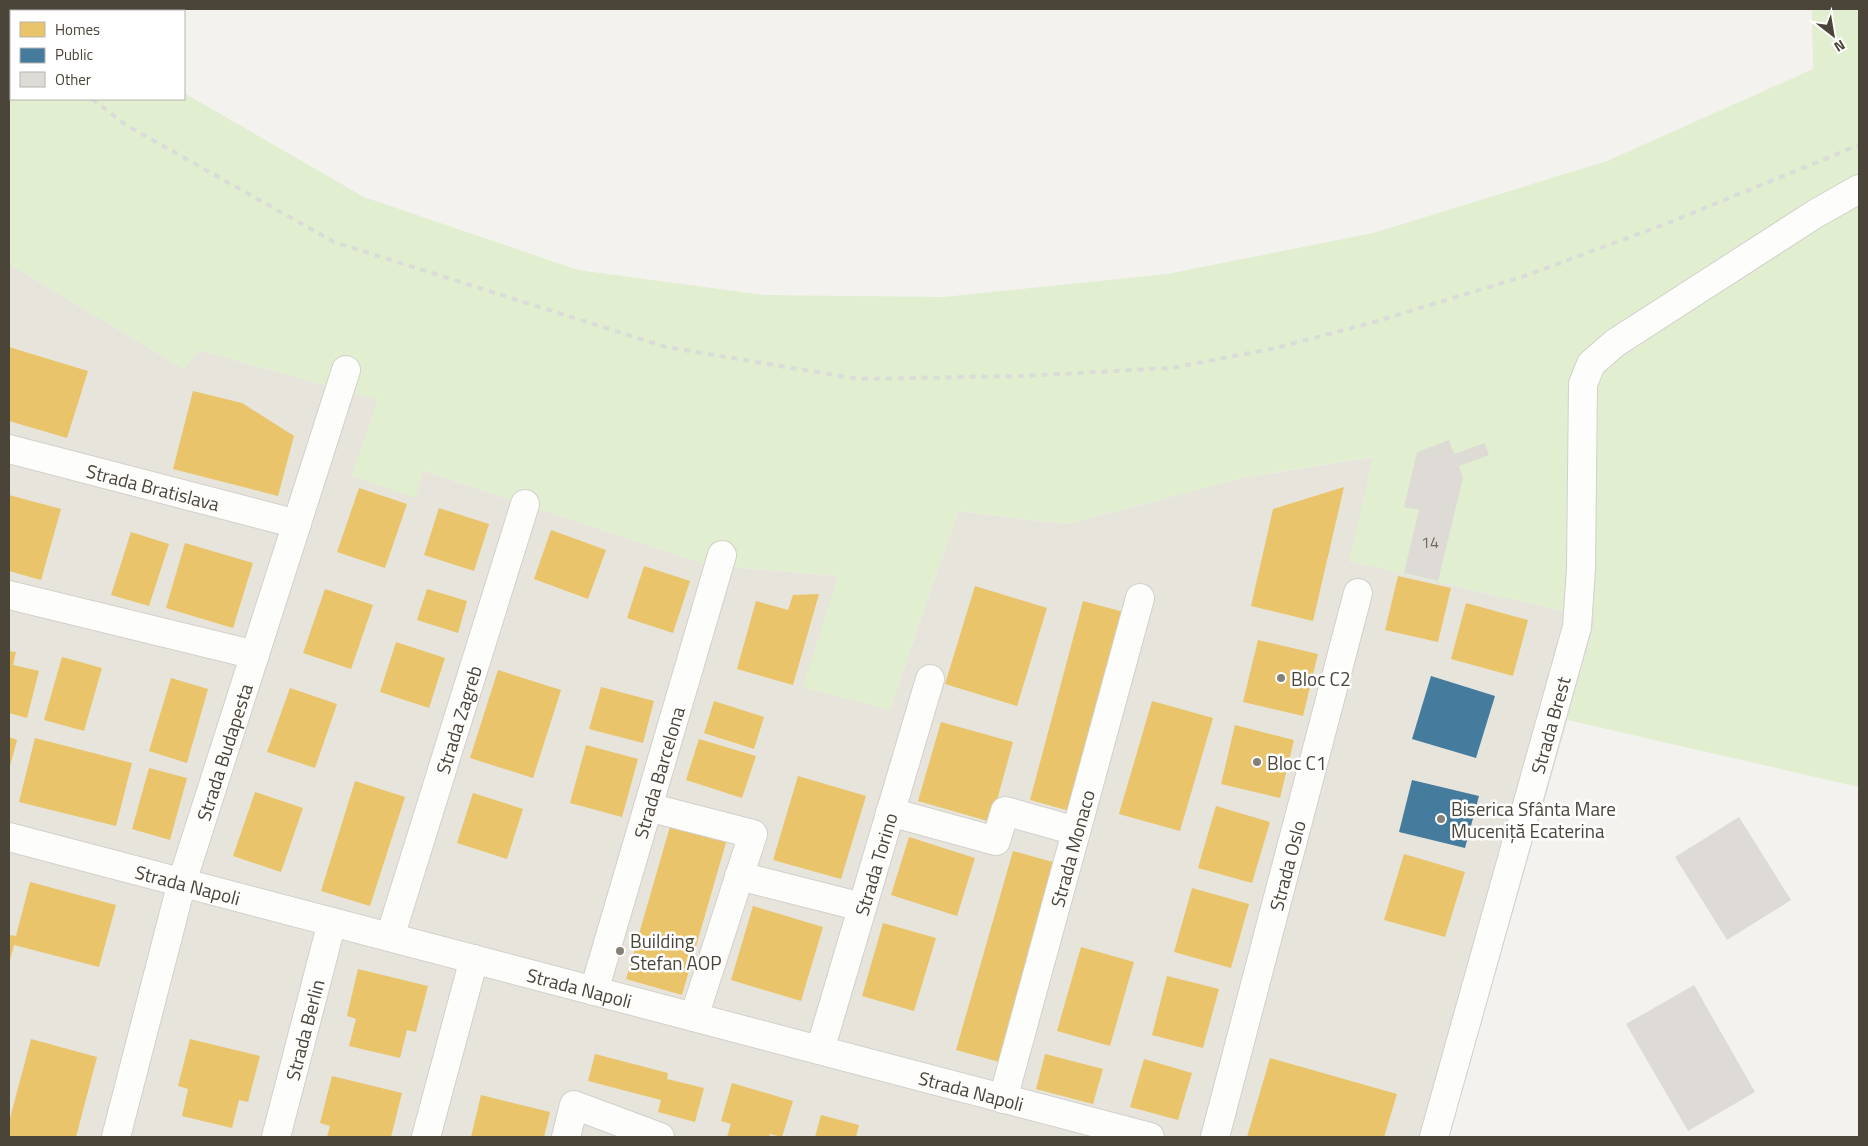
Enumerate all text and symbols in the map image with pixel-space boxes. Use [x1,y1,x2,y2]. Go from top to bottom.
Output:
legend [10,10,185,100]
north arrow [1808,10,1858,60]
text: Homes [55,18,100,41]
text: N [1830,35,1850,58]
text: Public [55,43,93,66]
text: Other [55,68,91,91]
street label: Strada Bratislava [83,455,223,518]
house number: 14 [1421,530,1439,554]
street label: Strada Zagreb [427,661,488,777]
place label: Bloc C2 [1291,664,1351,693]
marker: Bloc C2 [1275,672,1287,684]
street label: Strada Brest [1522,673,1577,777]
street label: Strada Budapesta [188,679,259,824]
street label: Strada Barcelona [625,702,691,842]
place label: Bloc C1 [1267,748,1327,777]
marker: Bloc C1 [1251,756,1263,768]
street label: Strada Monaco [1042,786,1101,910]
place label: Biserica Sfânta Mare Muceniță Ecaterina [1451,794,1616,845]
street label: Strada Torino [846,809,904,919]
marker: Biserica Sfânta Mare Muceniță Ecaterina [1435,813,1447,825]
street label: Strada Oslo [1261,817,1312,914]
street label: Strada Napoli [132,856,244,912]
place label: Building Stefan AOP [630,926,722,977]
marker: Building Stefan AOP [614,945,626,957]
street label: Strada Napoli [524,959,635,1015]
street label: Strada Berlin [277,976,331,1083]
street label: Strada Napoli [916,1062,1027,1118]

